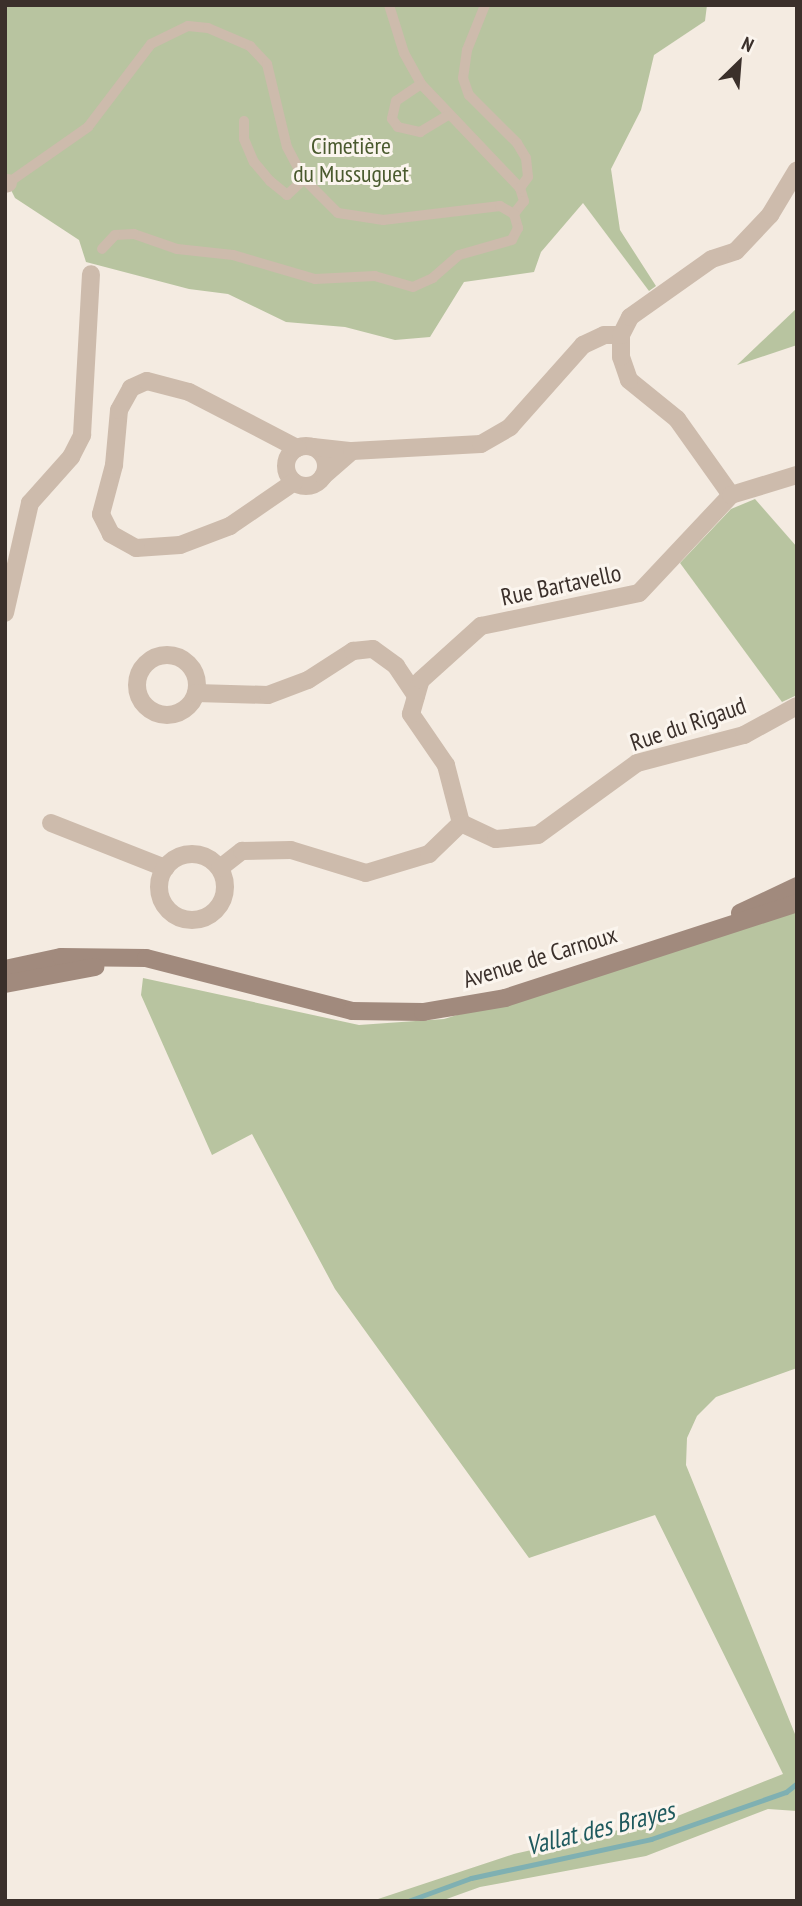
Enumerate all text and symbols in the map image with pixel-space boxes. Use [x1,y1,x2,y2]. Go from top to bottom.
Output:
north arrow [704,28,774,98]
text: N [738,31,758,57]
park label: Cimetière du Mussuguet [293,132,409,188]
street label: Rue Bartavello [498,558,624,612]
street label: Rue du Rigaud [626,691,750,757]
street label: Avenue de Carnoux [460,920,620,994]
water label: Vallat des Brayes [523,1794,677,1862]

